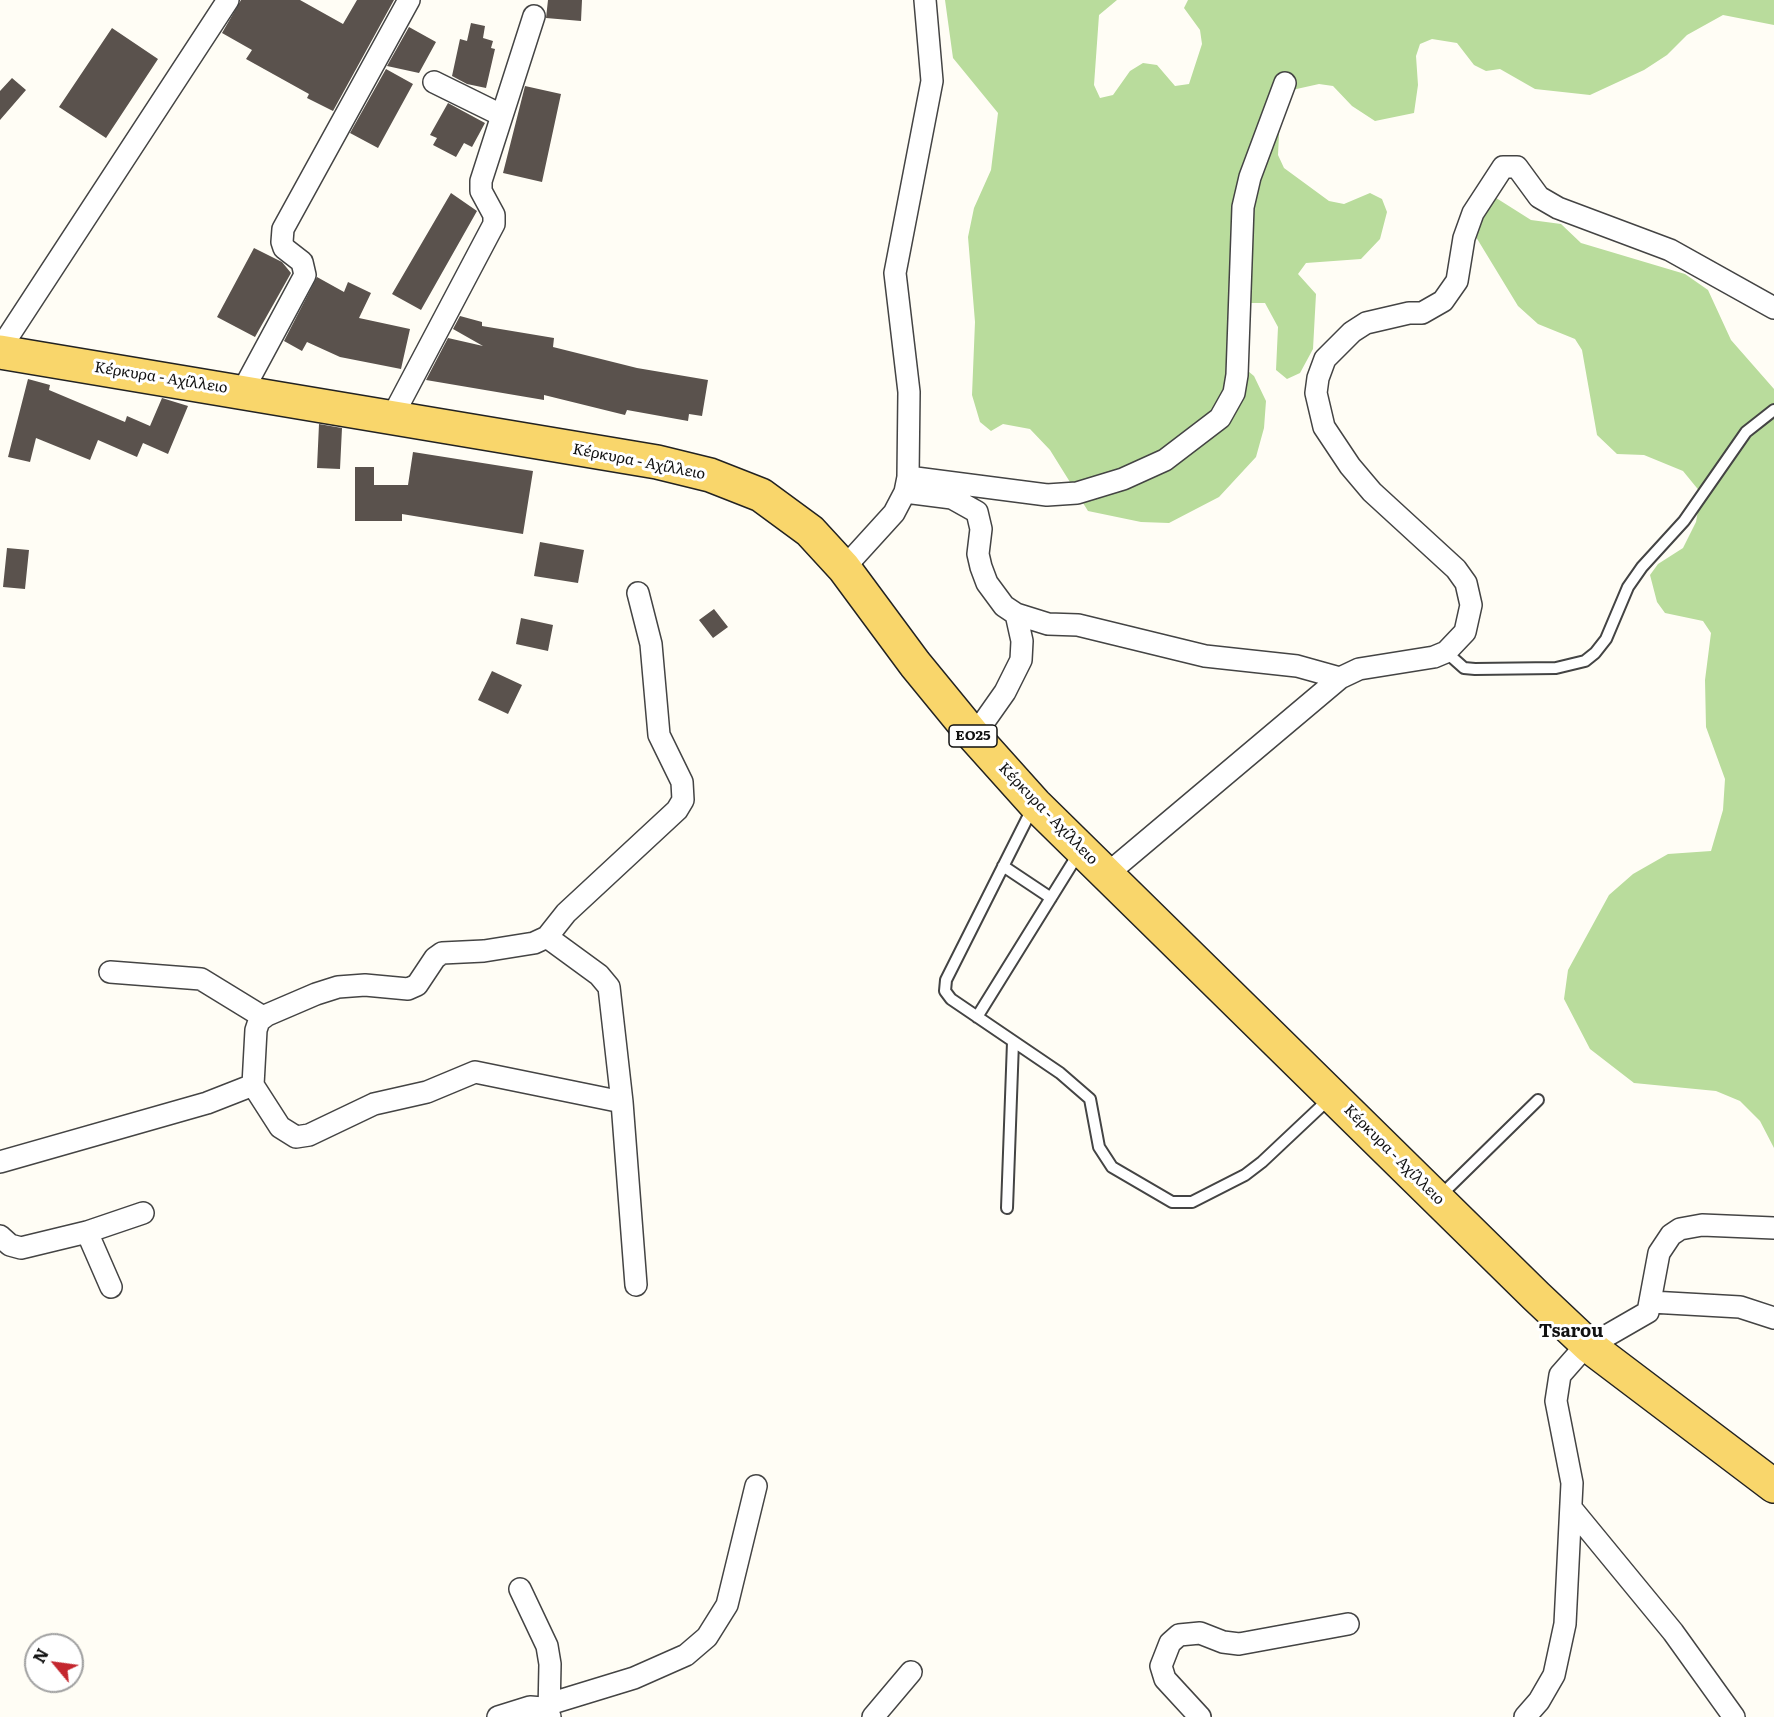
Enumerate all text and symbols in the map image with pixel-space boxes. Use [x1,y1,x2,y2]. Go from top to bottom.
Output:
street label: Κέρκυρα - Αχίλλειο [93,359,229,397]
street label: Κέρκυρα - Αχίλλειο [571,440,707,484]
road number: ΕΟ25 [949,725,997,747]
street label: Κέρκυρα - Αχίλλειο [995,759,1101,869]
street label: Κέρκυρα - Αχίλλειο [1340,1101,1448,1209]
district label: Tsarou [1539,1321,1603,1343]
north arrow [24,1633,84,1693]
text: N [26,1644,54,1667]

